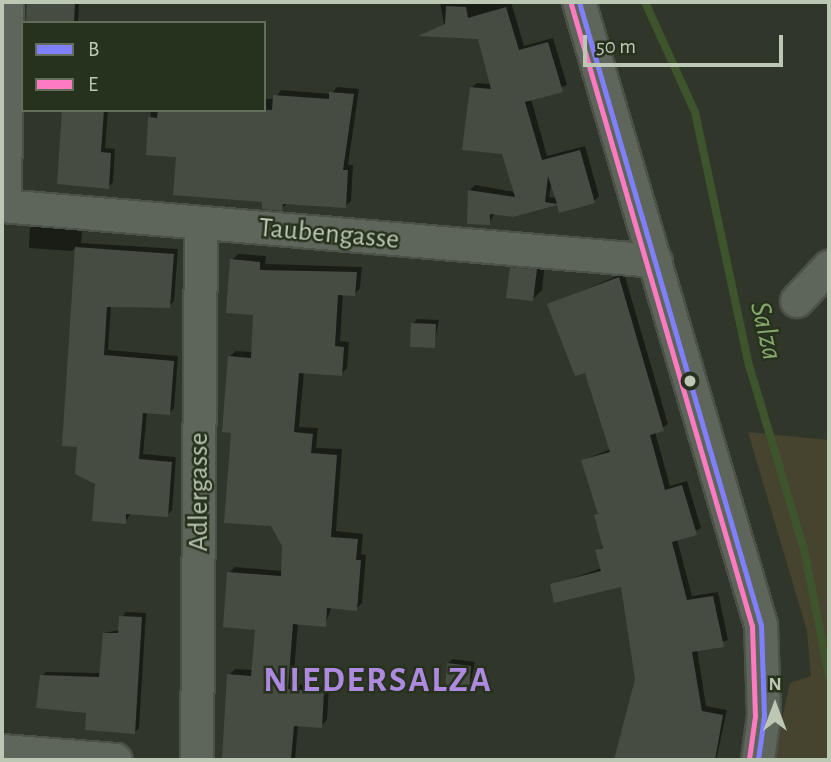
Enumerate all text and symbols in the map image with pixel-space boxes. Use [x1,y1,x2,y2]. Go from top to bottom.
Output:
legend [21,21,266,112]
scale bar [586,21,786,65]
text: 50 m [596,36,636,57]
text: B [88,39,99,60]
text: E [88,74,98,95]
street label: Taubengasse [257,211,401,257]
water label: Salza [742,298,790,364]
unlabelled marker [683,374,697,388]
street label: Adlergasse [182,433,216,551]
district label: NIEDERSALZA [265,660,491,702]
north arrow [740,671,810,741]
text: N [768,675,782,694]

